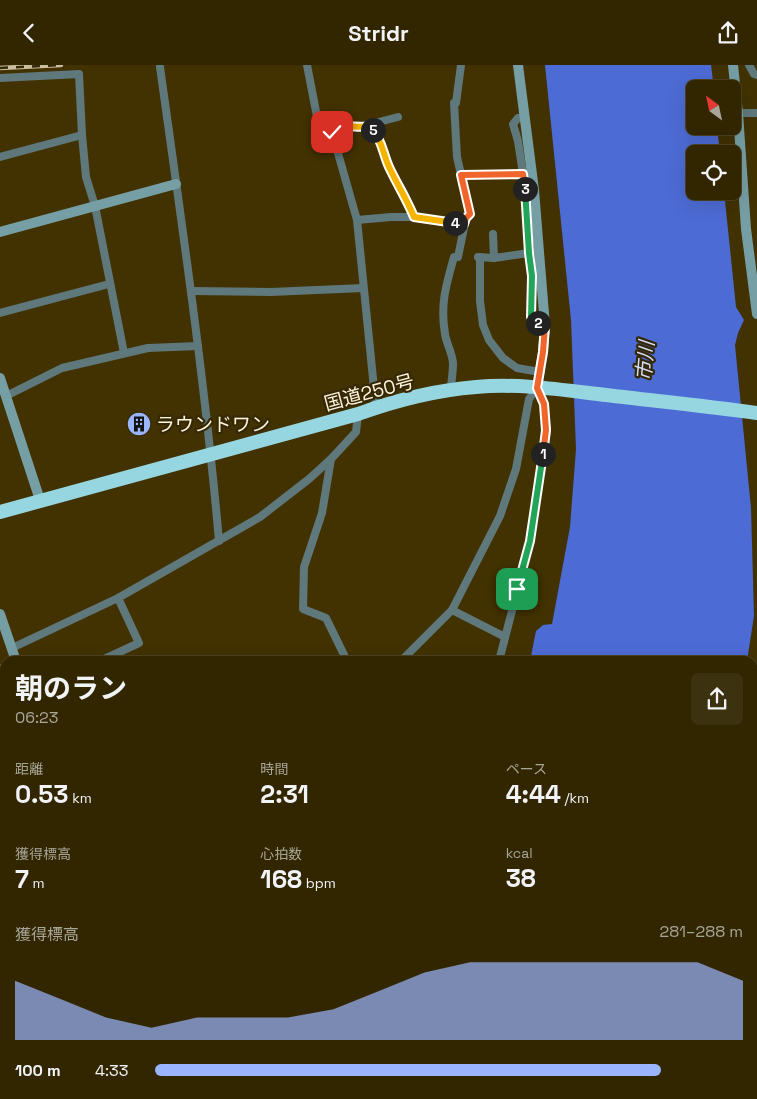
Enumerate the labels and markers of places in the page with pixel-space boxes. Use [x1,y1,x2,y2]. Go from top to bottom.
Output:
pin [311,111,353,153]
pin: 5 [360,117,386,143]
pin: 3 [512,177,538,201]
pin: 4 [442,211,468,235]
pin: 2 [526,311,550,335]
building icon: ラウンドワン [126,411,152,437]
place label: ラウンドワン [156,412,270,437]
pin: 1 [530,441,556,467]
pin [496,568,538,610]

